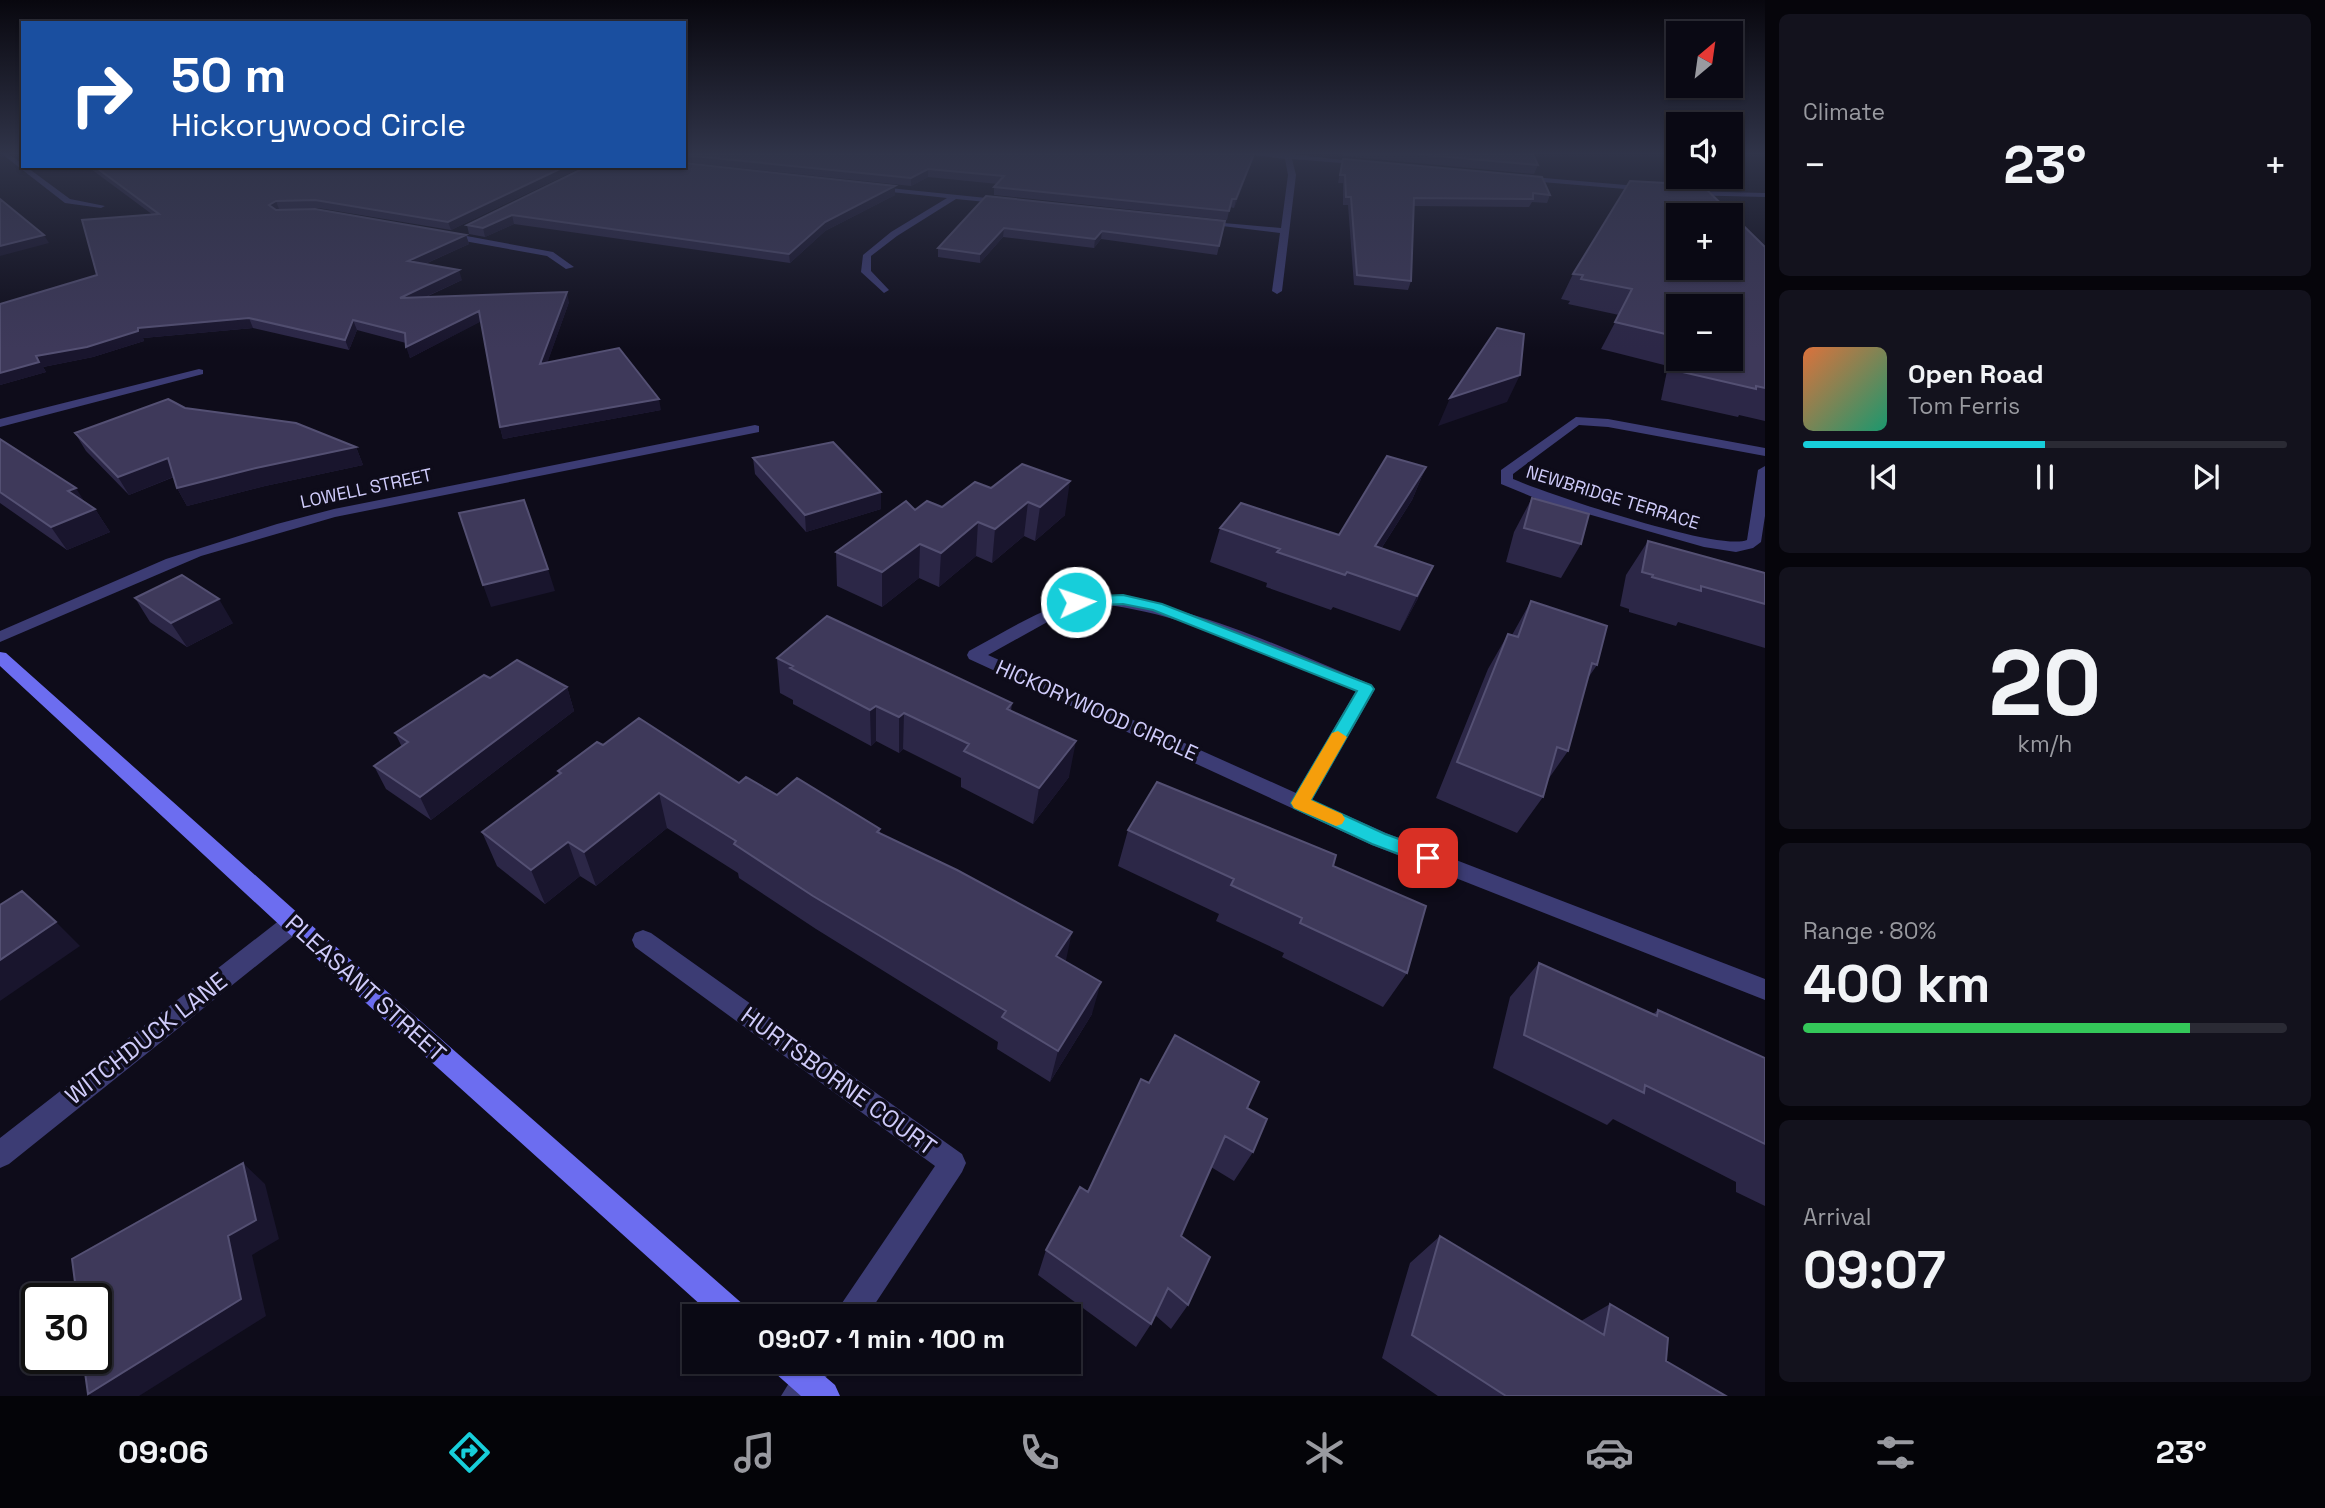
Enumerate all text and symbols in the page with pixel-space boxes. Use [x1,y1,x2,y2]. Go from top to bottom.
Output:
north arrow [1666,21,1743,98]
map controls [1666,21,1743,371]
text: 50 m [171,44,286,106]
icon: right [56,49,147,140]
text: Climate [1803,97,1885,127]
text: Hickorywood Circle [171,105,466,145]
button: sound [1666,112,1743,189]
text: 23° [2004,132,2087,198]
text: − [1803,141,1827,189]
text: + [2263,141,2287,189]
button: + [1666,203,1743,280]
button: − [1666,294,1743,371]
text: Open Road [1908,357,2044,391]
text: Tom Ferris [1908,391,2020,421]
icon: previous [1865,458,1903,496]
icon: pause [2026,458,2064,496]
icon: next [2187,458,2225,496]
street label: NEWBRIDGE TERRACE [1524,460,1702,534]
street label: LOWELL STREET [298,463,435,513]
position arrow [1039,565,1113,639]
text: 20 [1988,625,2102,742]
street label: HICKORYWOOD CIRCLE [992,653,1202,767]
text: km/h [2018,729,2072,759]
pin [1398,828,1458,888]
icon: arrive [1409,839,1447,877]
street label: PLEASANT STREET [279,908,453,1068]
text: Range · 80% [1803,916,1936,946]
text: 400 km [1803,951,1990,1017]
street label: WITCHDUCK LANE [59,965,233,1111]
street label: HURTSBORNE COURT [735,1000,943,1162]
text: Arrival [1803,1202,1871,1232]
text: 09:07 [1803,1237,1946,1303]
speed limit sign: 30 [21,1283,112,1374]
text: 09:07 · 1 min · 100 m [758,1322,1005,1356]
icon: directions [445,1428,494,1477]
icon: music [730,1428,779,1477]
icon: phone [1015,1428,1064,1477]
icon: climate [1300,1428,1349,1477]
icon: car [1585,1428,1634,1477]
icon: filters [1871,1428,1920,1477]
text: 09:06 [118,1432,209,1472]
text: 23° [2156,1432,2207,1472]

